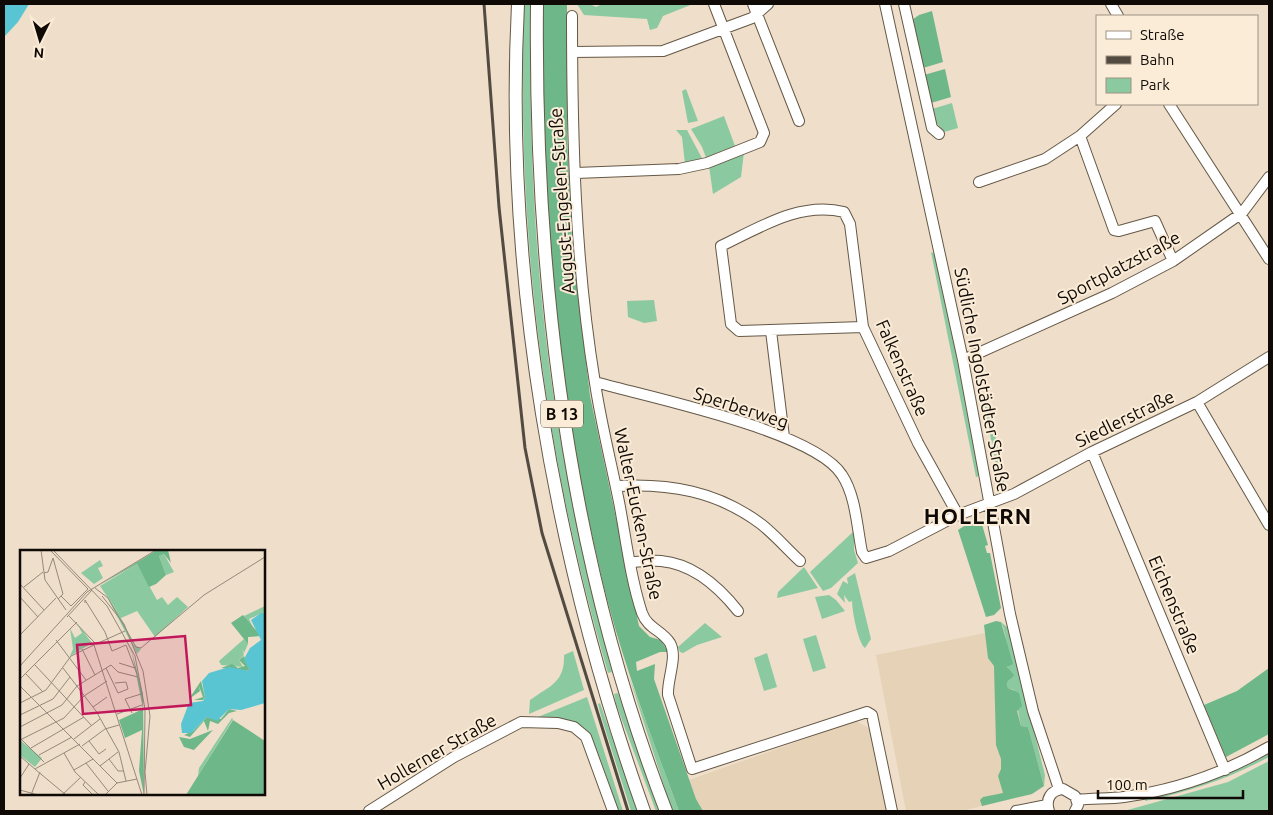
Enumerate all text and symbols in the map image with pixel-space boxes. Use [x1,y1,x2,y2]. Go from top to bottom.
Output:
north arrow [15,15,65,65]
legend [1096,15,1258,105]
text: Straße [1140,26,1184,43]
text: N [33,45,45,61]
text: Bahn [1140,51,1174,68]
text: Park [1140,76,1170,93]
street label: August-Engelen-Straße [545,107,577,295]
street label: Sportplatzstraße [1054,226,1183,308]
street label: Südliche Ingolstädter Straße [951,266,1015,494]
street label: Falkenstraße [873,316,933,419]
street label: Sperberweg [691,382,791,432]
street label: Siedlerstraße [1072,386,1177,451]
road number: B 13 [541,400,583,428]
street label: Walter-Eucken-Straße [611,426,667,602]
district label: HOLLERN [924,503,1032,528]
inset map [20,550,265,795]
street label: Eichenstraße [1145,552,1205,657]
street label: Hollerner Straße [374,709,499,793]
scale bar [1098,768,1243,800]
text: 100 m [1106,776,1148,793]

